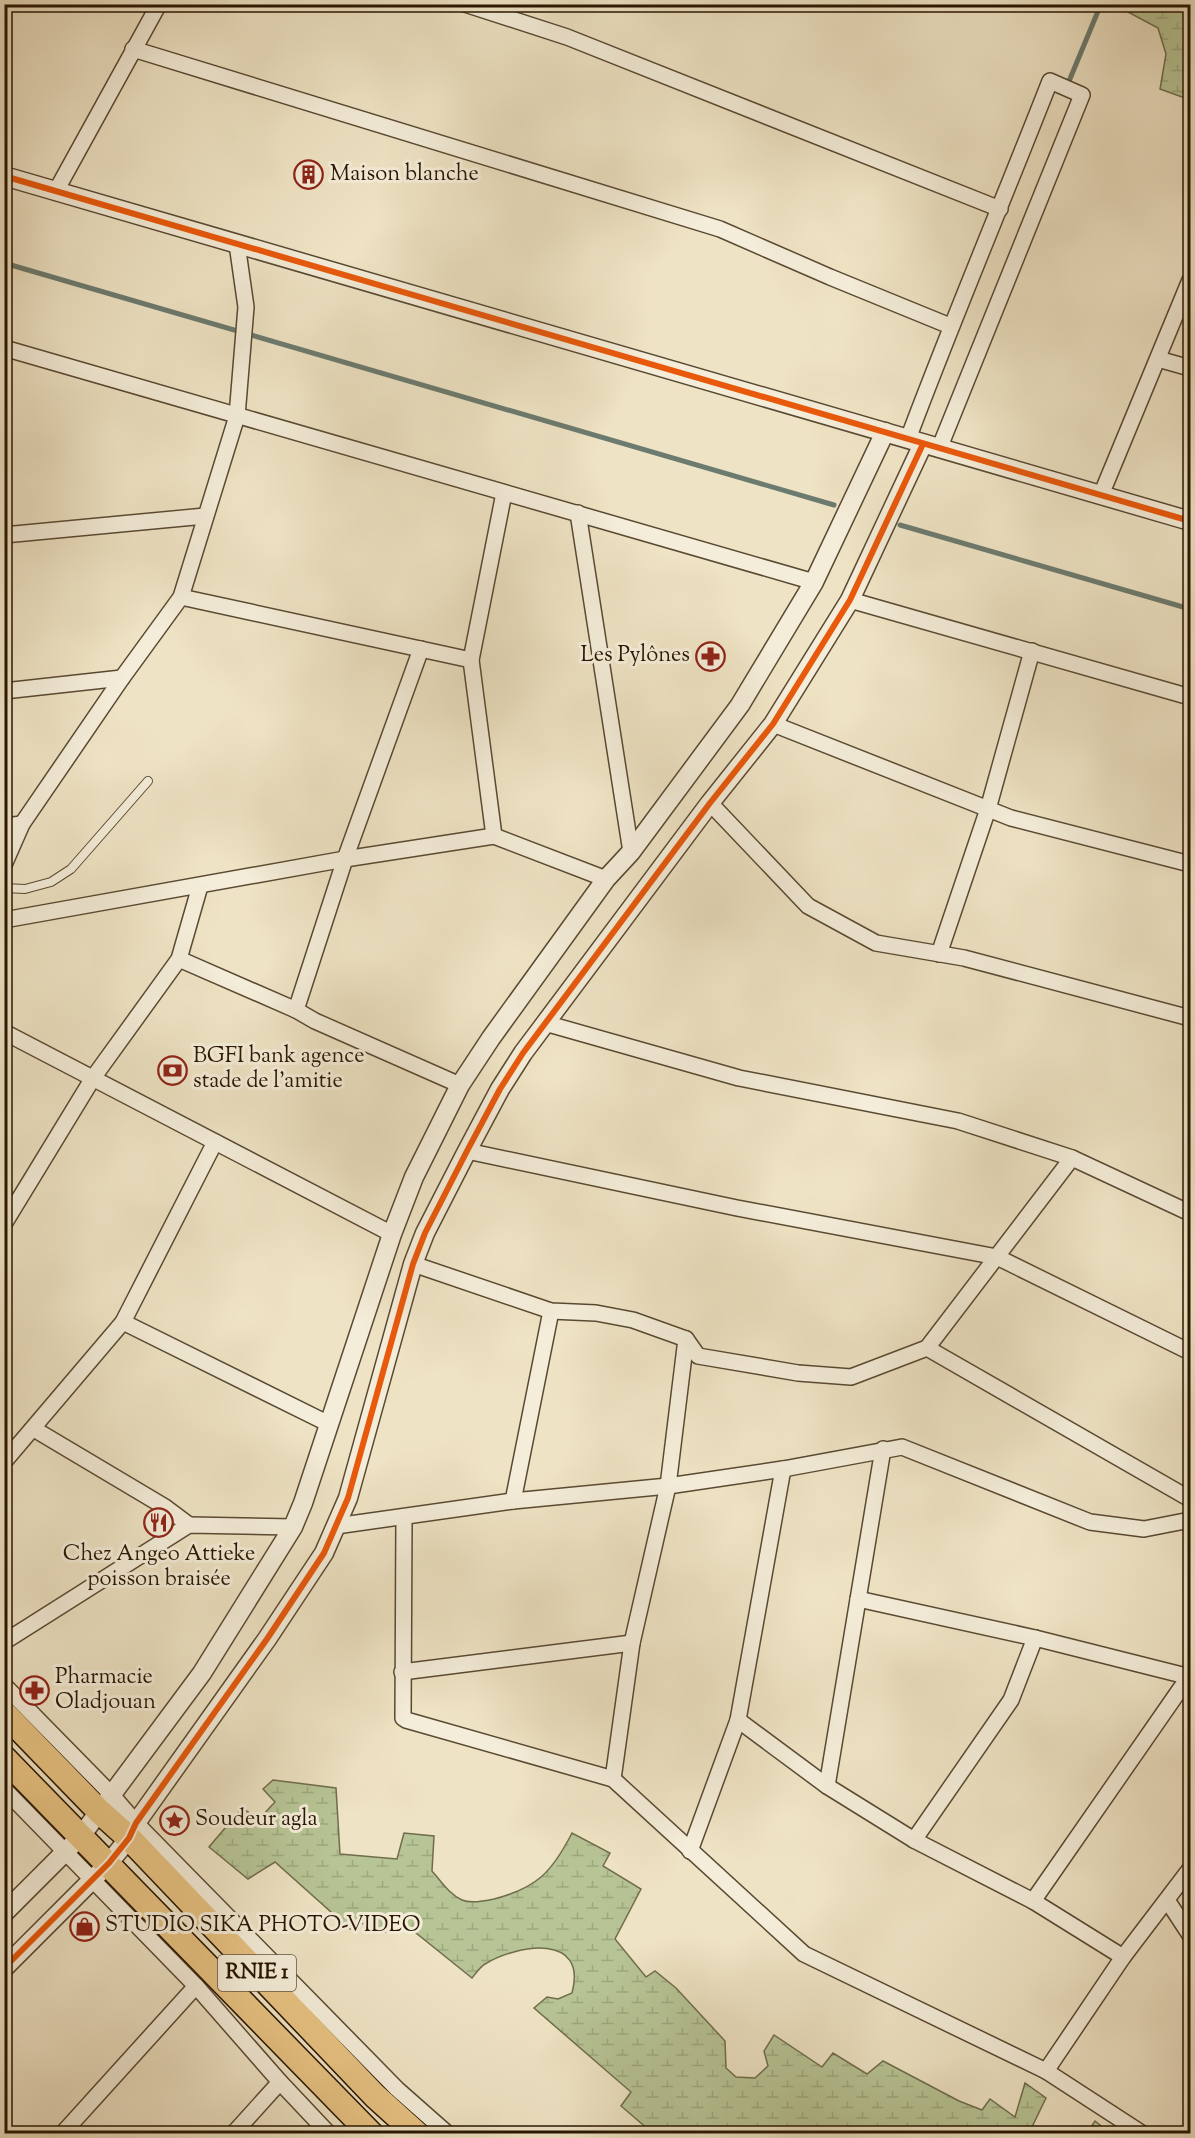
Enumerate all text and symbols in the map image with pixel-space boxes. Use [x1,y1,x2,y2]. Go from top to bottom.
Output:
building icon: Maison blanche [293,159,325,191]
place label: Maison blanche [330,159,479,191]
place label: Les Pylônes [581,640,690,672]
pharmacy icon: Les Pylônes [695,640,727,672]
place label: BGFI bank agence stade de l'amitie [193,1041,365,1098]
bank icon: BGFI bank agence stade de l'amitie [156,1054,188,1086]
restaurant icon: Chez Angeo Attieke poisson braisée [143,1507,175,1539]
place label: Chez Angeo Attieke poisson braisée [63,1539,255,1596]
place label: Pharmacie Oladjouan [55,1662,156,1719]
pharmacy icon: Pharmacie Oladjouan [18,1675,50,1707]
place icon: Soudeur agla [158,1804,190,1836]
place label: Soudeur agla [195,1804,318,1836]
shop icon: STUDIO SIKA PHOTO-VIDEO [68,1910,100,1942]
place label: STUDIO SIKA PHOTO-VIDEO [105,1910,420,1942]
road number: RNIE 1 [218,1955,296,1991]

